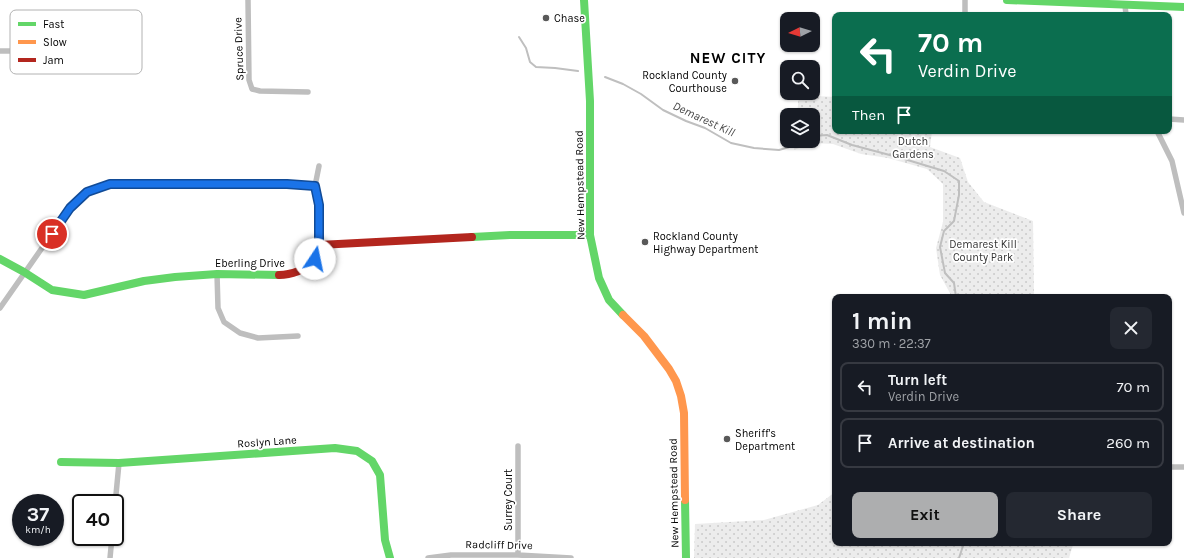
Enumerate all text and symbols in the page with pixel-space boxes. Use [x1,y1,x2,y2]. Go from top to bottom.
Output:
legend [10,10,142,74]
place label: Chase [554,12,585,25]
north arrow [780,12,820,52]
map controls [780,12,820,148]
marker: Chase [541,13,551,23]
street label: Spruce Drive [231,17,247,81]
text: Fast [43,18,64,31]
text: 70 m [918,26,983,59]
icon: left [852,28,904,80]
text: Slow [43,36,67,49]
district label: NEW CITY [690,49,766,67]
text: Jam [43,54,64,67]
button: search [780,60,820,100]
text: Verdin Drive [918,60,1017,82]
place label: Rockland County Courthouse [642,69,727,95]
marker: Rockland County Courthouse [730,76,740,86]
water label: Demarest Kill [671,99,737,139]
icon: arrive [893,104,915,126]
text: Then [852,106,885,124]
button: layers [780,108,820,148]
street label: New Hempstead Road [573,130,587,240]
park label: Dutch Gardens [892,135,934,161]
pin [35,217,69,251]
icon: arrive [41,223,63,245]
place label: Rockland County Highway Department [653,230,758,256]
marker: Rockland County Highway Department [640,237,650,247]
position arrow [294,238,336,280]
park label: Demarest Kill County Park [949,238,1017,264]
street label: Eberling Drive [215,257,285,270]
text: 1 min [852,307,912,335]
button: close [1110,307,1152,349]
text: 330 m · 22:37 [852,336,931,351]
text: Turn left [888,371,947,389]
icon: left [854,376,876,398]
text: 70 m [1116,378,1150,396]
text: Verdin Drive [888,389,959,404]
place label: Sheriff's Department [735,427,795,453]
icon: arrive [854,432,876,454]
street label: Roslyn Lane [237,433,297,451]
marker: Sheriff's Department [722,434,732,444]
text: Arrive at destination [888,434,1035,452]
text: 260 m [1106,434,1150,452]
street label: New Hempstead Road [667,438,681,548]
street label: Surrey Court [502,469,515,531]
button: Exit [852,492,998,538]
button: Share [1006,492,1152,538]
speed limit sign: 40 [72,494,124,546]
text: 37 [27,503,49,526]
text: km/h [25,524,51,536]
street label: Radcliff Drive [465,538,533,552]

